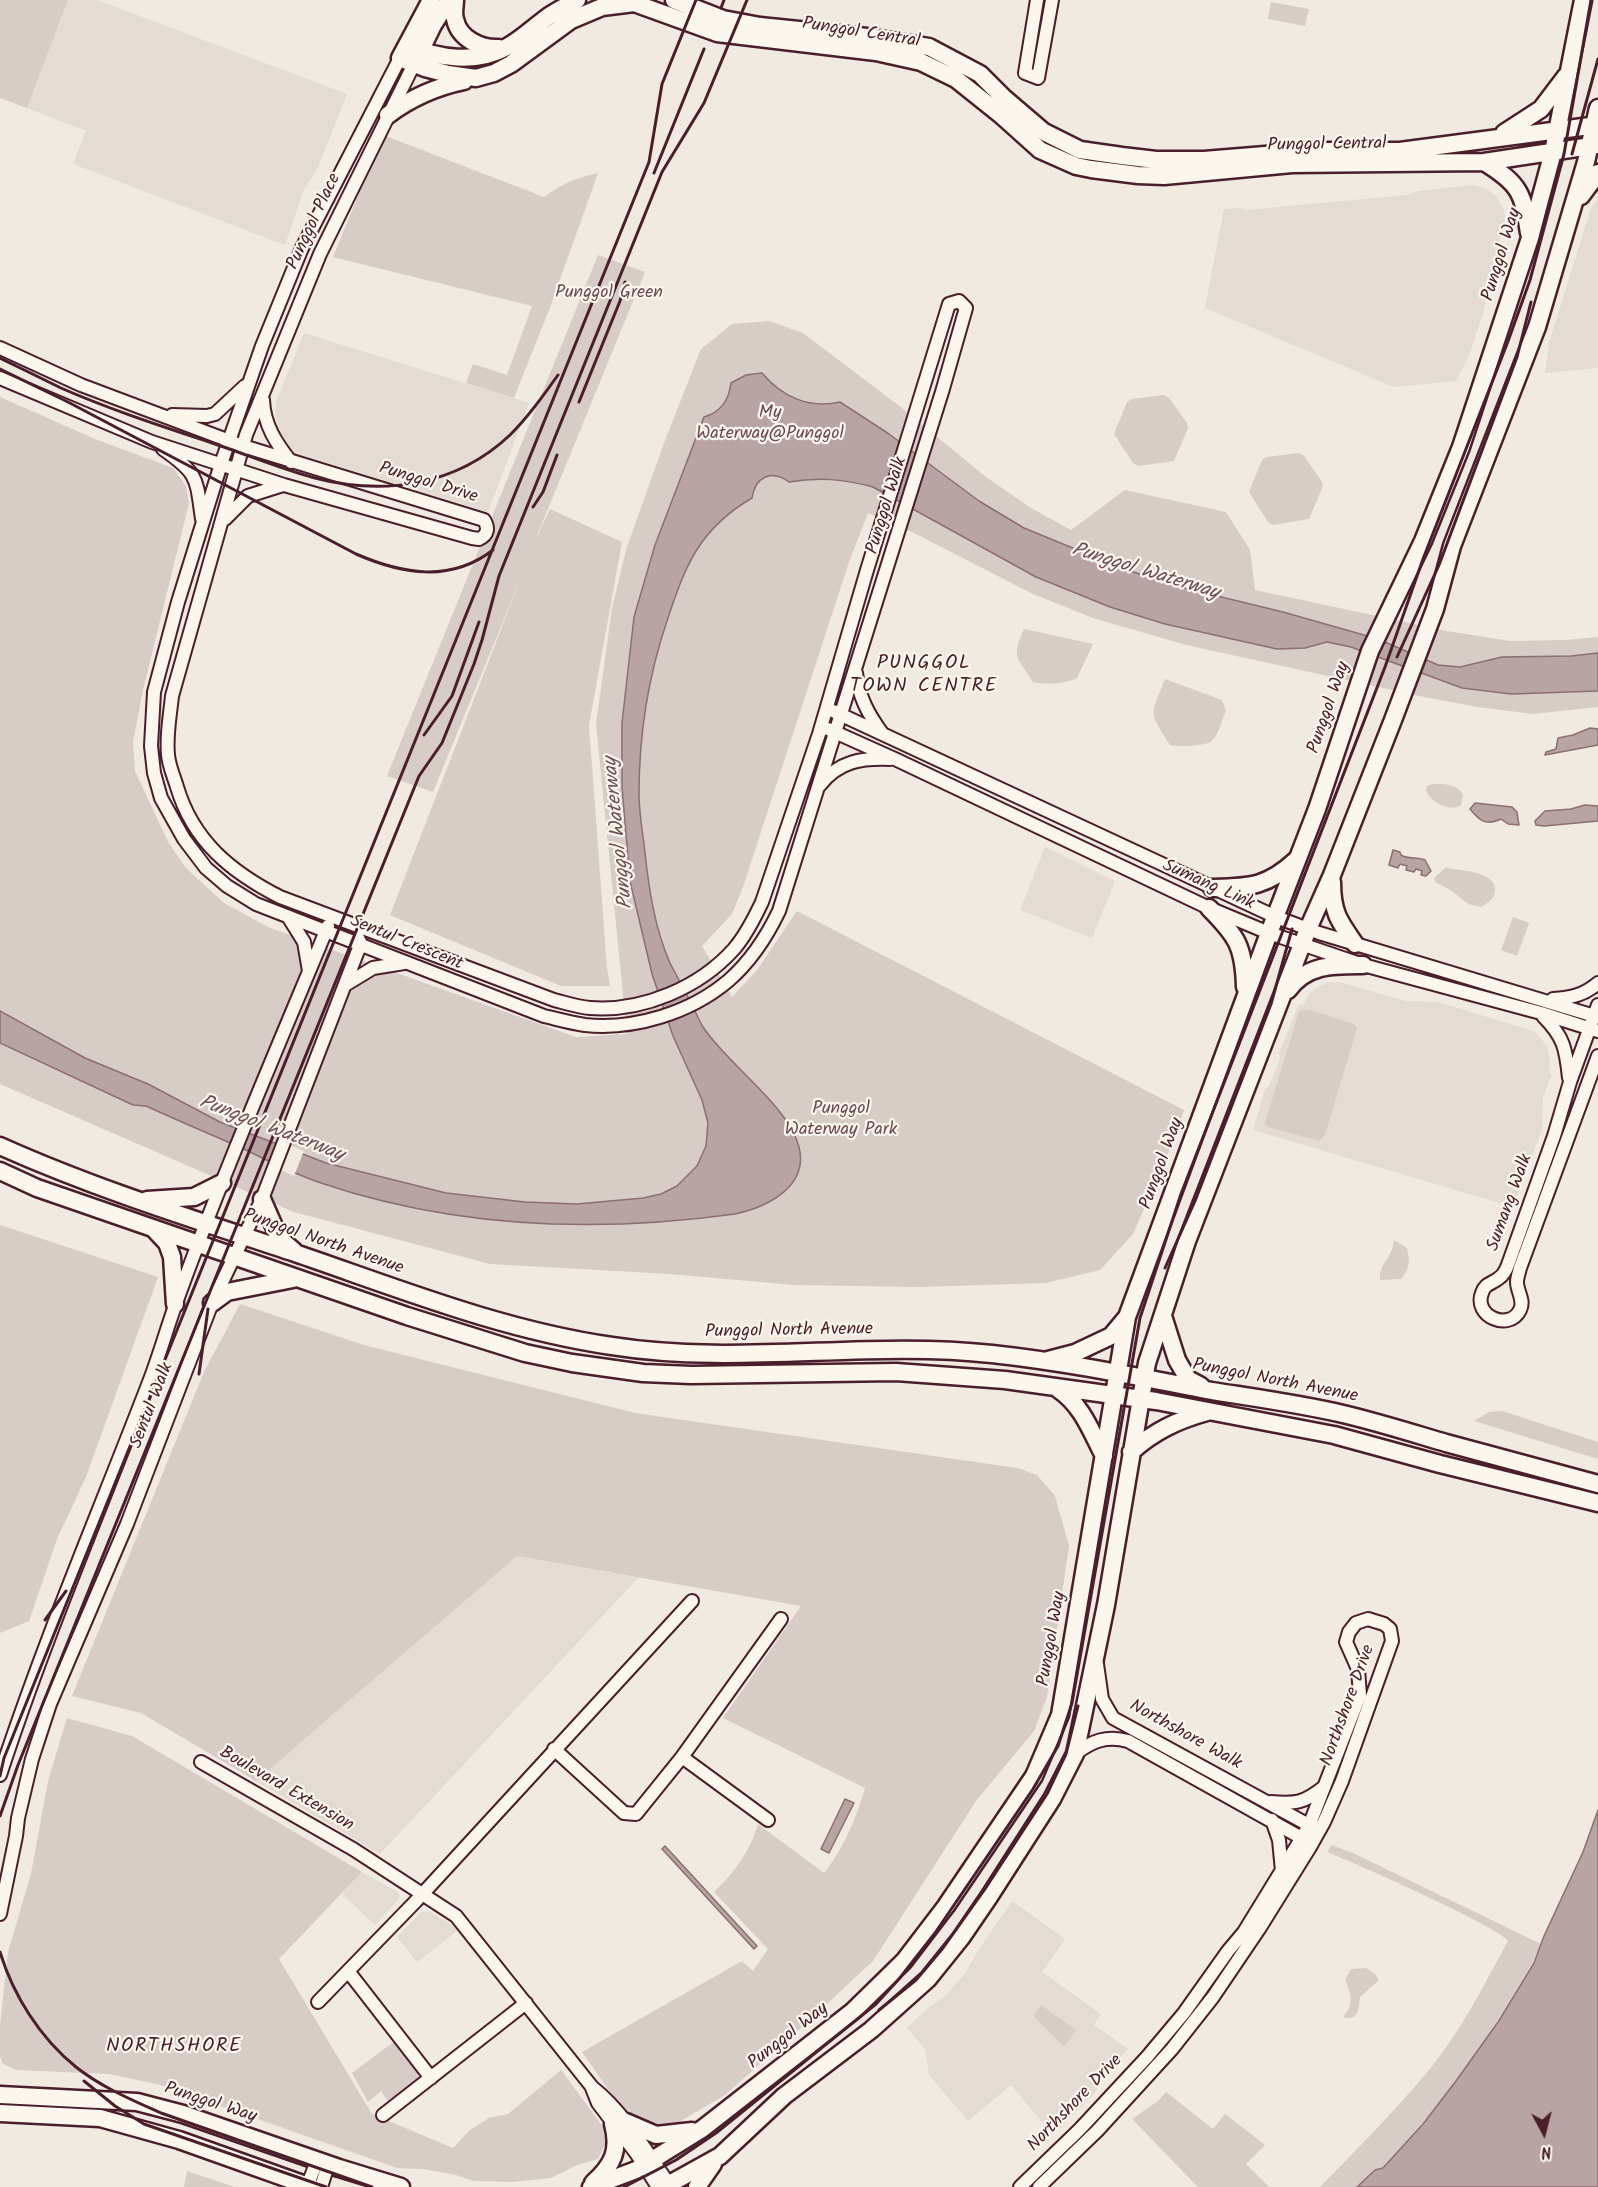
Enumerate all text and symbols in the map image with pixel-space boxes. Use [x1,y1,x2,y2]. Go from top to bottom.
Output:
street label: Punggol Central [800,14,922,54]
street label: Punggol Central [1267,134,1387,158]
street label: Punggol Place [283,170,347,274]
street label: Punggol Way [1479,206,1527,304]
park label: Punggol Green [555,283,663,305]
park label: My Waterway@Punggol [696,403,844,446]
street label: Punggol Walk [863,455,913,557]
street label: Punggol Drive [376,459,480,509]
water label: Punggol Waterway [1068,539,1222,607]
district label: PUNGGOL TOWN CENTRE [850,653,998,700]
street label: Punggol Way [1304,659,1356,757]
water label: Punggol Waterway [600,756,640,910]
street label: Sumang Link [1159,856,1257,916]
street label: Sentul Crescent [346,912,466,976]
water label: Punggol Waterway [195,1091,347,1169]
park label: Punggol Waterway Park [785,1099,897,1142]
street label: Punggol Way [1136,1115,1190,1213]
street label: Sumang Walk [1483,1152,1539,1254]
street label: Punggol North Avenue [240,1205,406,1281]
street label: Punggol North Avenue [705,1320,873,1344]
street label: Punggol North Avenue [1190,1355,1360,1409]
street label: Sentul Walk [127,1360,179,1452]
street label: Punggol Way [1034,1590,1072,1688]
street label: Northshore Drive [1317,1643,1381,1769]
street label: Northshore Walk [1125,1696,1245,1776]
street label: Boulevard Extension [215,1743,357,1837]
street label: Punggol Way [745,1999,833,2075]
district label: NORTHSHORE [106,2036,242,2060]
street label: Northshore Drive [1024,2051,1128,2157]
street label: Punggol Way [161,2079,259,2129]
north arrow [1514,2103,1574,2163]
text: N [1540,2138,1553,2164]

